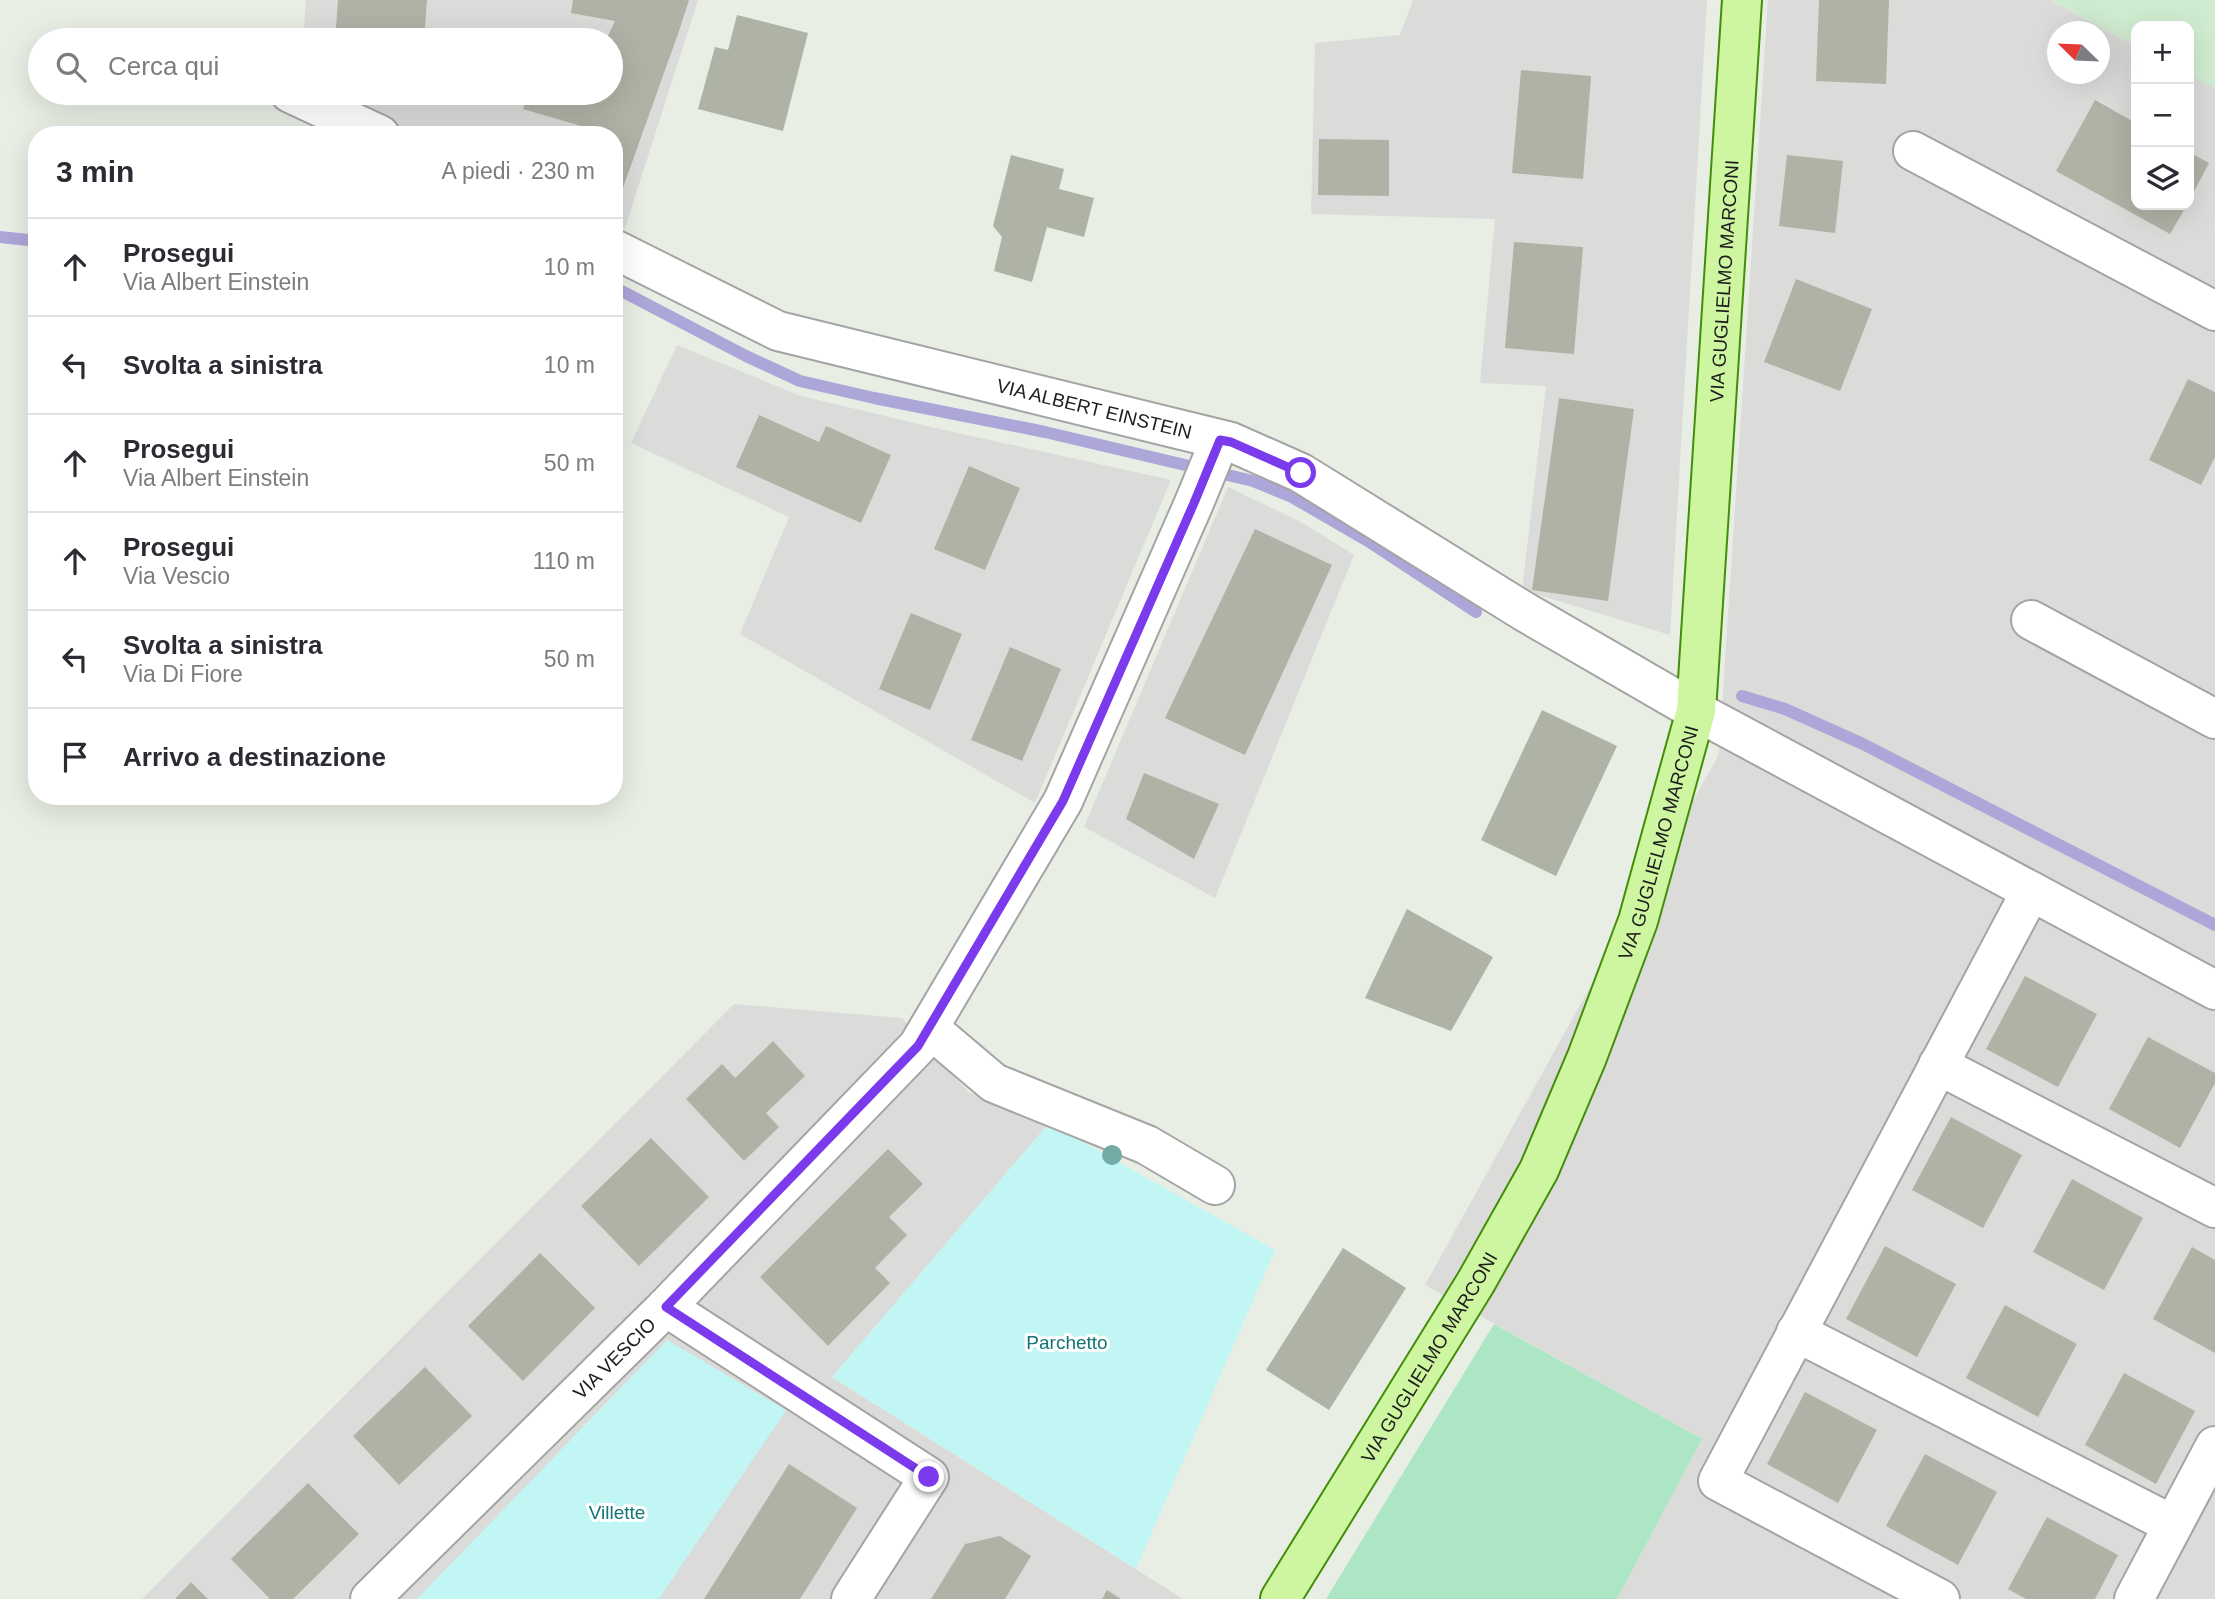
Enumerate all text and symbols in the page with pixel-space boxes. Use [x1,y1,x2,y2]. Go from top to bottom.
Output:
north arrow [2047,21,2110,84]
map controls [2131,21,2194,210]
button: + [2131,21,2194,84]
search box [28,28,623,105]
icon: search [52,48,90,86]
text: Cerca qui [108,51,219,81]
button: − [2131,84,2194,147]
button: layers [2131,147,2194,210]
text: 3 min [56,155,134,188]
text: A piedi · 230 m [442,158,595,184]
street label: VIA GUGLIELMO MARCONI [1706,159,1743,403]
text: Prosegui [123,238,234,268]
icon: ahead [56,248,94,286]
text: 10 m [544,254,595,280]
text: Via Albert Einstein [123,269,309,295]
icon: left [56,346,94,384]
text: Svolta a sinistra [123,350,322,380]
text: 10 m [544,352,595,378]
street label: VIA ALBERT EINSTEIN [994,375,1194,443]
text: Prosegui [123,434,234,464]
icon: ahead [56,444,94,482]
text: 50 m [544,450,595,476]
route start [1285,457,1316,488]
text: Via Albert Einstein [123,465,309,491]
text: Prosegui [123,532,234,562]
icon: ahead [56,542,94,580]
text: 110 m [533,548,595,574]
text: Via Vescio [123,563,230,589]
text: Svolta a sinistra [123,630,322,660]
icon: left [56,640,94,678]
text: 50 m [544,646,595,672]
text: Via Di Fiore [123,661,243,687]
street label: VIA GUGLIELMO MARCONI [1614,723,1702,963]
icon: arrive [56,738,94,776]
text: Arrivo a destinazione [123,742,386,772]
street label: VIA GUGLIELMO MARCONI [1357,1249,1502,1467]
street label: VIA VESCIO [569,1314,660,1403]
park label: Parchetto [1026,1332,1108,1353]
route end [913,1461,944,1492]
park label: Villette [589,1502,645,1523]

